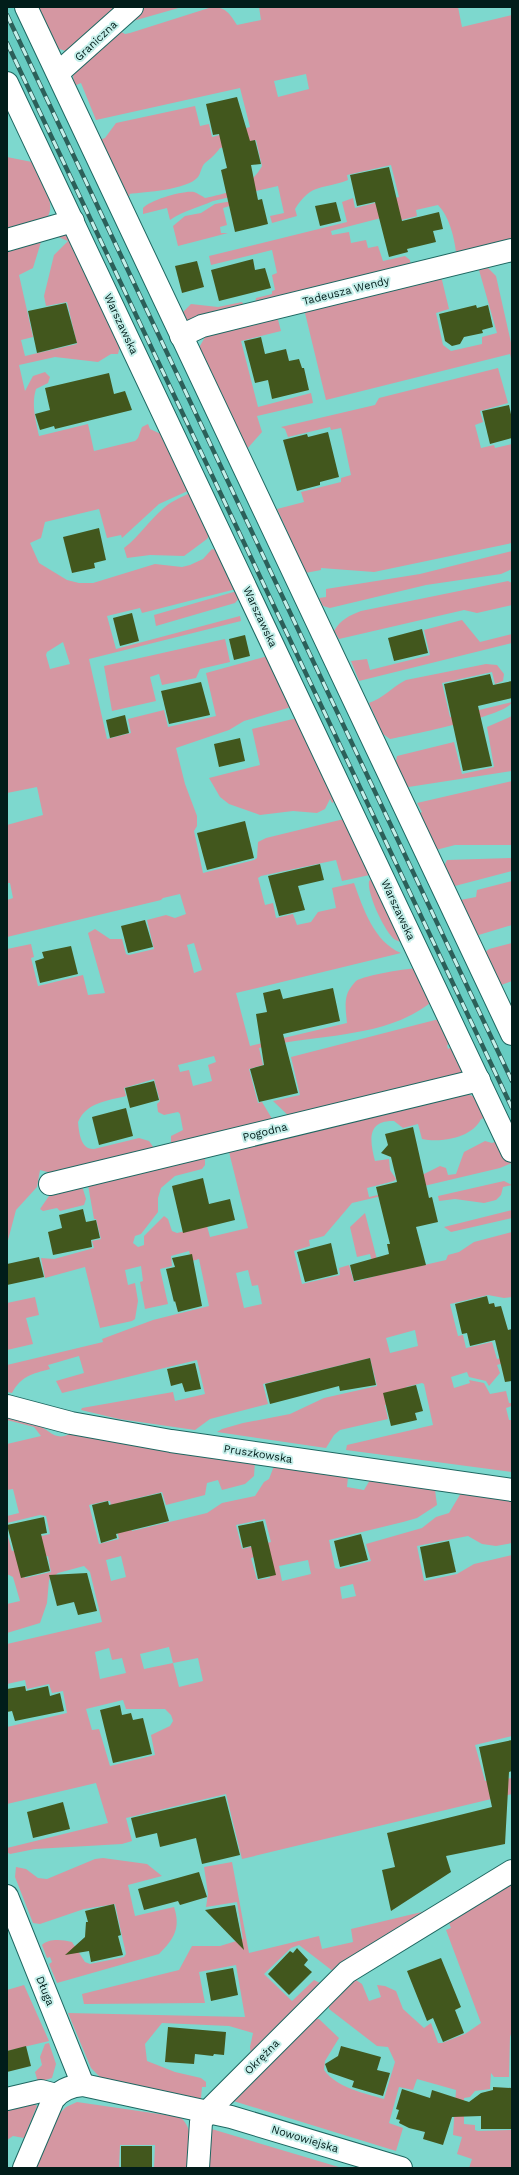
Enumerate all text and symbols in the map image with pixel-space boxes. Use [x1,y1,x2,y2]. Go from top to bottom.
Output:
street label: Graniczna [72,18,120,64]
street label: Tadeusza Wendy [301,274,391,308]
street label: Warszawska [101,292,141,356]
street label: Warszawska [240,585,280,649]
street label: Warszawska [378,878,418,942]
street label: Pogodna [241,1120,289,1144]
street label: Pruszkowska [223,1442,293,1466]
street label: Długa [33,1974,57,2008]
street label: Okrężna [242,2037,282,2077]
street label: Nowowiejska [270,2123,340,2155]

